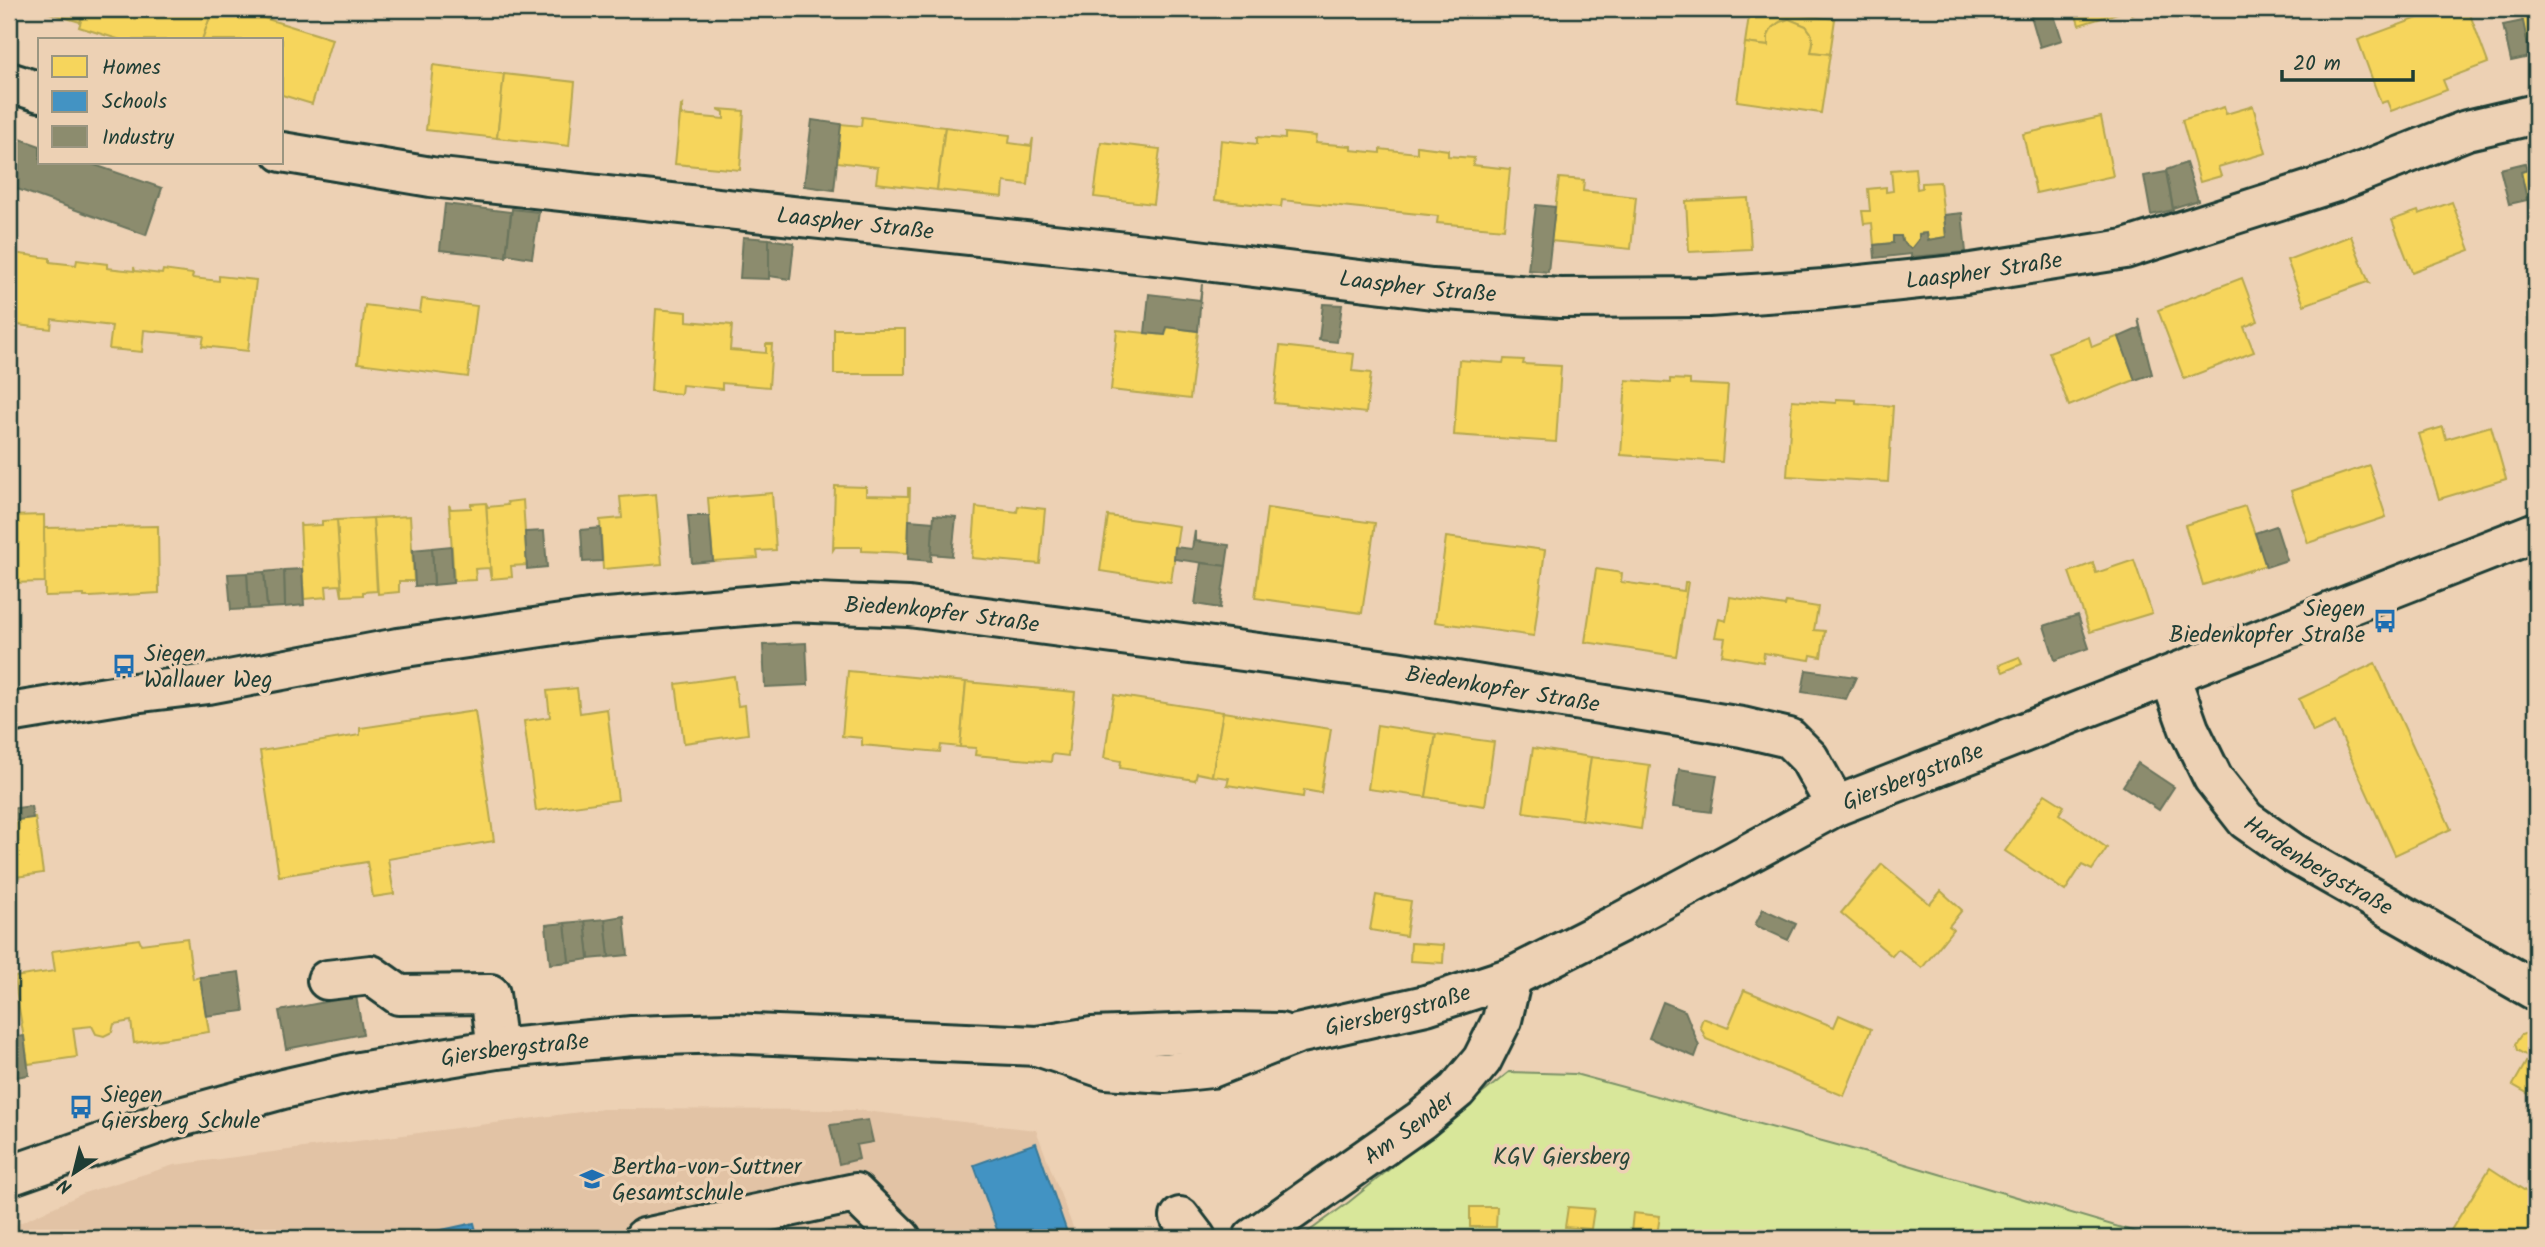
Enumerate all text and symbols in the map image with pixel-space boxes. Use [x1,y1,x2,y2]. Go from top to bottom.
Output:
legend [38,38,284,164]
scale bar [2282,38,2414,82]
text: 20 m [2293,48,2341,81]
text: Homes [102,52,161,85]
text: Schools [102,86,167,119]
text: Industry [102,122,174,155]
street label: Laaspher Straße [775,198,936,251]
street label: Laaspher Straße [1904,243,2065,300]
street label: Laaspher Straße [1337,262,1498,313]
street label: Biedenkopfer Straße [844,588,1042,644]
place label: Siegen Biedenkopfer Straße [2169,592,2365,654]
bus stop icon: Siegen Biedenkopfer Straße [2371,607,2399,635]
place label: Siegen Wallauer Weg [144,637,272,699]
bus stop icon: Siegen Wallauer Weg [110,652,138,680]
street label: Biedenkopfer Straße [1403,657,1602,724]
street label: Giersbergstraße [1837,734,1989,822]
street label: Hardenbergstraße [2235,807,2399,926]
street label: Giersbergstraße [1322,976,1476,1047]
street label: Giersbergstraße [438,1024,591,1078]
place label: Siegen Giersberg Schule [101,1078,260,1140]
street label: Am Sender [1357,1082,1465,1175]
bus stop icon: Siegen Giersberg Schule [67,1093,95,1121]
north arrow [38,1138,108,1208]
park label: KGV Giersberg [1493,1140,1631,1176]
place label: Bertha-von-Suttner Gesamtschule [612,1150,803,1212]
school or university icon: Bertha-von-Suttner Gesamtschule [578,1165,606,1193]
text: N [52,1170,79,1201]

